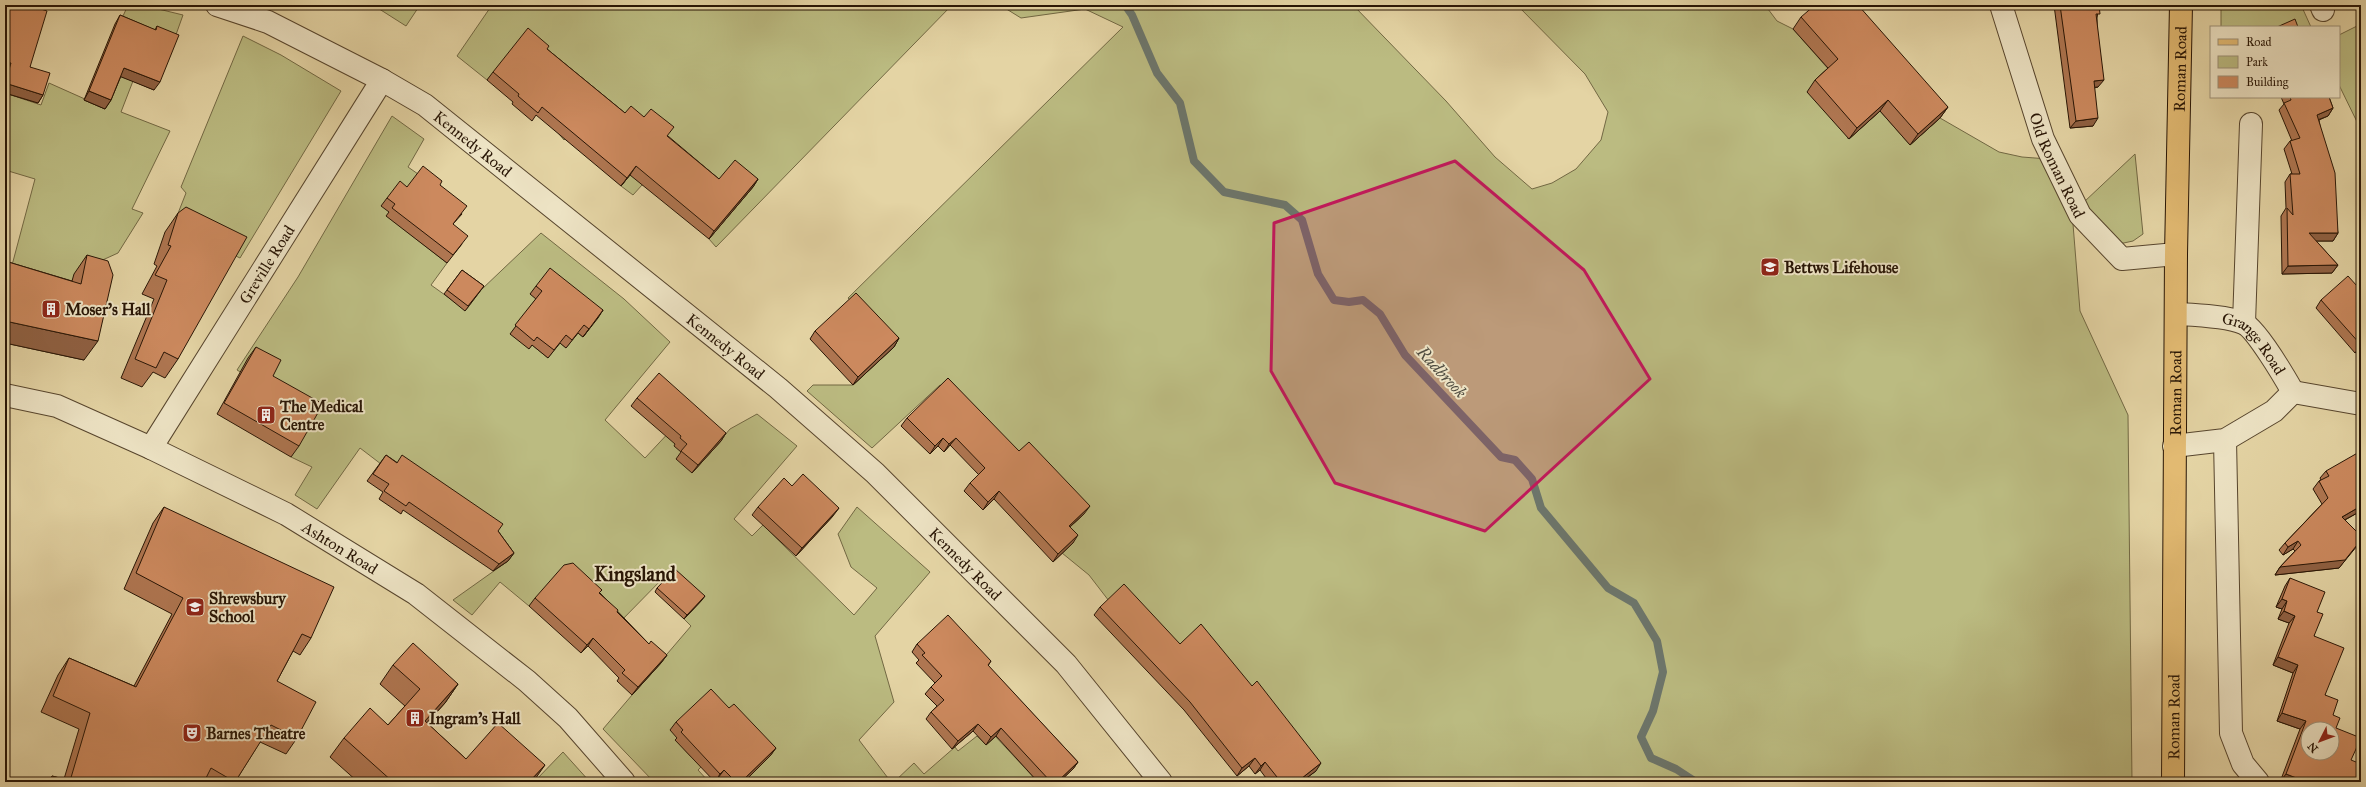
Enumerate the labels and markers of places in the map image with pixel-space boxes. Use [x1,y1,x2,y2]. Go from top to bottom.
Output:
school or university icon: Bettws Lifehouse [1759,256,1781,278]
place label: Bettws Lifehouse [1784,258,1899,277]
building icon: Moser's Hall [40,298,62,320]
place label: Moser's Hall [65,300,151,319]
place label: The Medical Centre [279,397,364,434]
building icon: The Medical Centre [255,404,277,426]
place label: Shrewsbury School [209,589,287,626]
school or university icon: Shrewsbury School [184,596,206,618]
building icon: Ingram's Hall [404,707,426,729]
place label: Ingram's Hall [429,709,521,729]
theatre icon: Barnes Theatre [181,722,203,744]
place label: Barnes Theatre [206,724,306,743]

